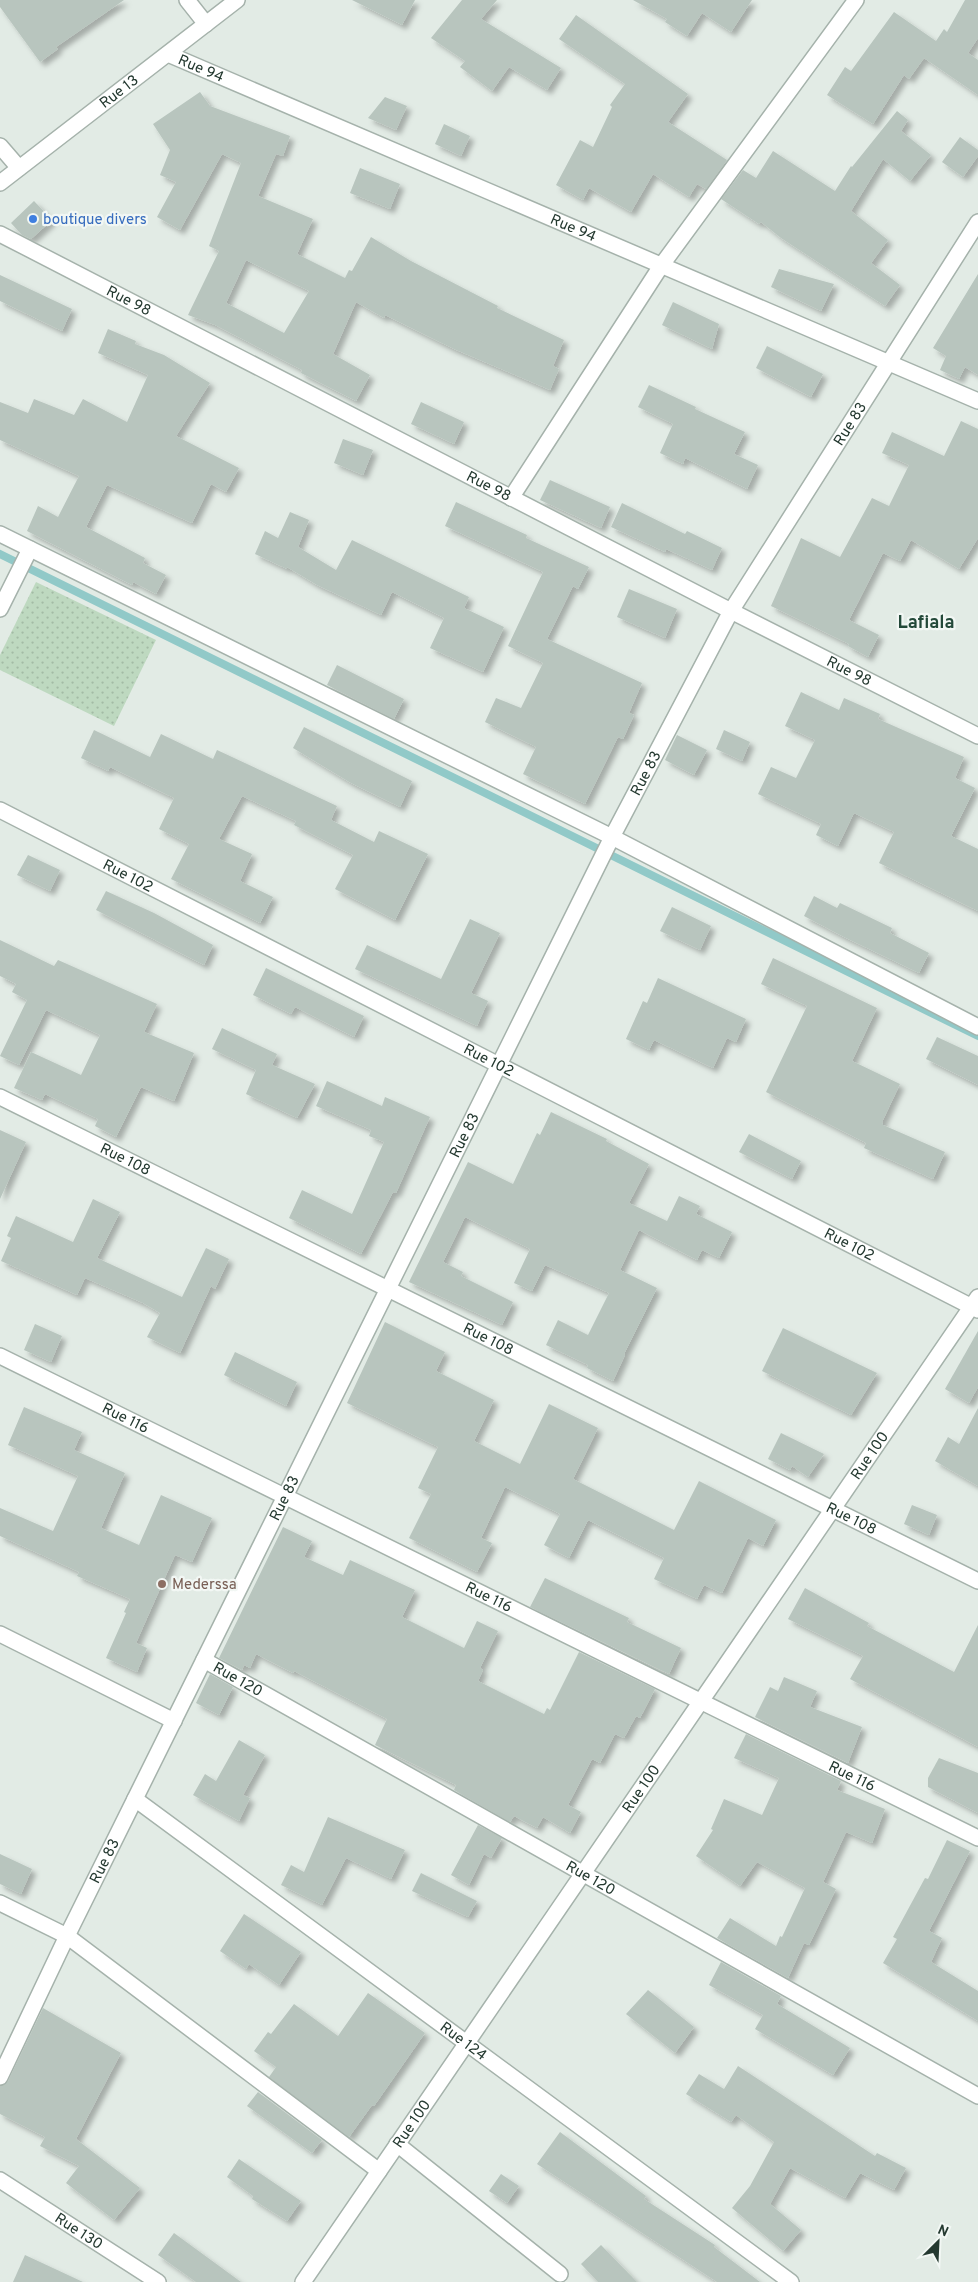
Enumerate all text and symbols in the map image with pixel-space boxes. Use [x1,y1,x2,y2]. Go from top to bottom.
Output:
street label: Rue 94 [175,51,226,88]
street label: Rue 13 [96,71,143,114]
place label: boutique divers [43,211,147,230]
street label: Rue 94 [547,211,599,247]
marker: boutique divers [27,213,39,225]
street label: Rue 98 [103,282,154,321]
street label: Rue 83 [830,399,872,450]
street label: Rue 98 [463,468,514,507]
district label: Lafiala [897,612,955,635]
street label: Rue 98 [823,653,874,691]
street label: Rue 83 [627,748,667,799]
street label: Rue 102 [99,856,156,898]
street label: Rue 102 [460,1040,517,1082]
street label: Rue 83 [446,1110,485,1162]
street label: Rue 108 [96,1140,153,1181]
street label: Rue 102 [820,1225,877,1266]
street label: Rue 108 [459,1320,516,1361]
street label: Rue 116 [98,1400,152,1439]
street label: Rue 100 [847,1428,894,1484]
street label: Rue 83 [266,1473,305,1524]
street label: Rue 108 [822,1499,879,1540]
place label: Mederssa [172,1576,237,1595]
marker: Mederssa [156,1578,168,1590]
street label: Rue 116 [462,1579,515,1618]
street label: Rue 120 [209,1659,266,1702]
street label: Rue 116 [825,1758,878,1797]
street label: Rue 100 [619,1762,666,1817]
street label: Rue 83 [86,1836,125,1887]
street label: Rue 120 [562,1858,618,1901]
street label: Rue 124 [435,2019,490,2066]
street label: Rue 100 [390,2097,436,2152]
street label: Rue 130 [50,2210,106,2255]
north arrow [913,2217,963,2267]
text: N [935,2222,951,2241]

